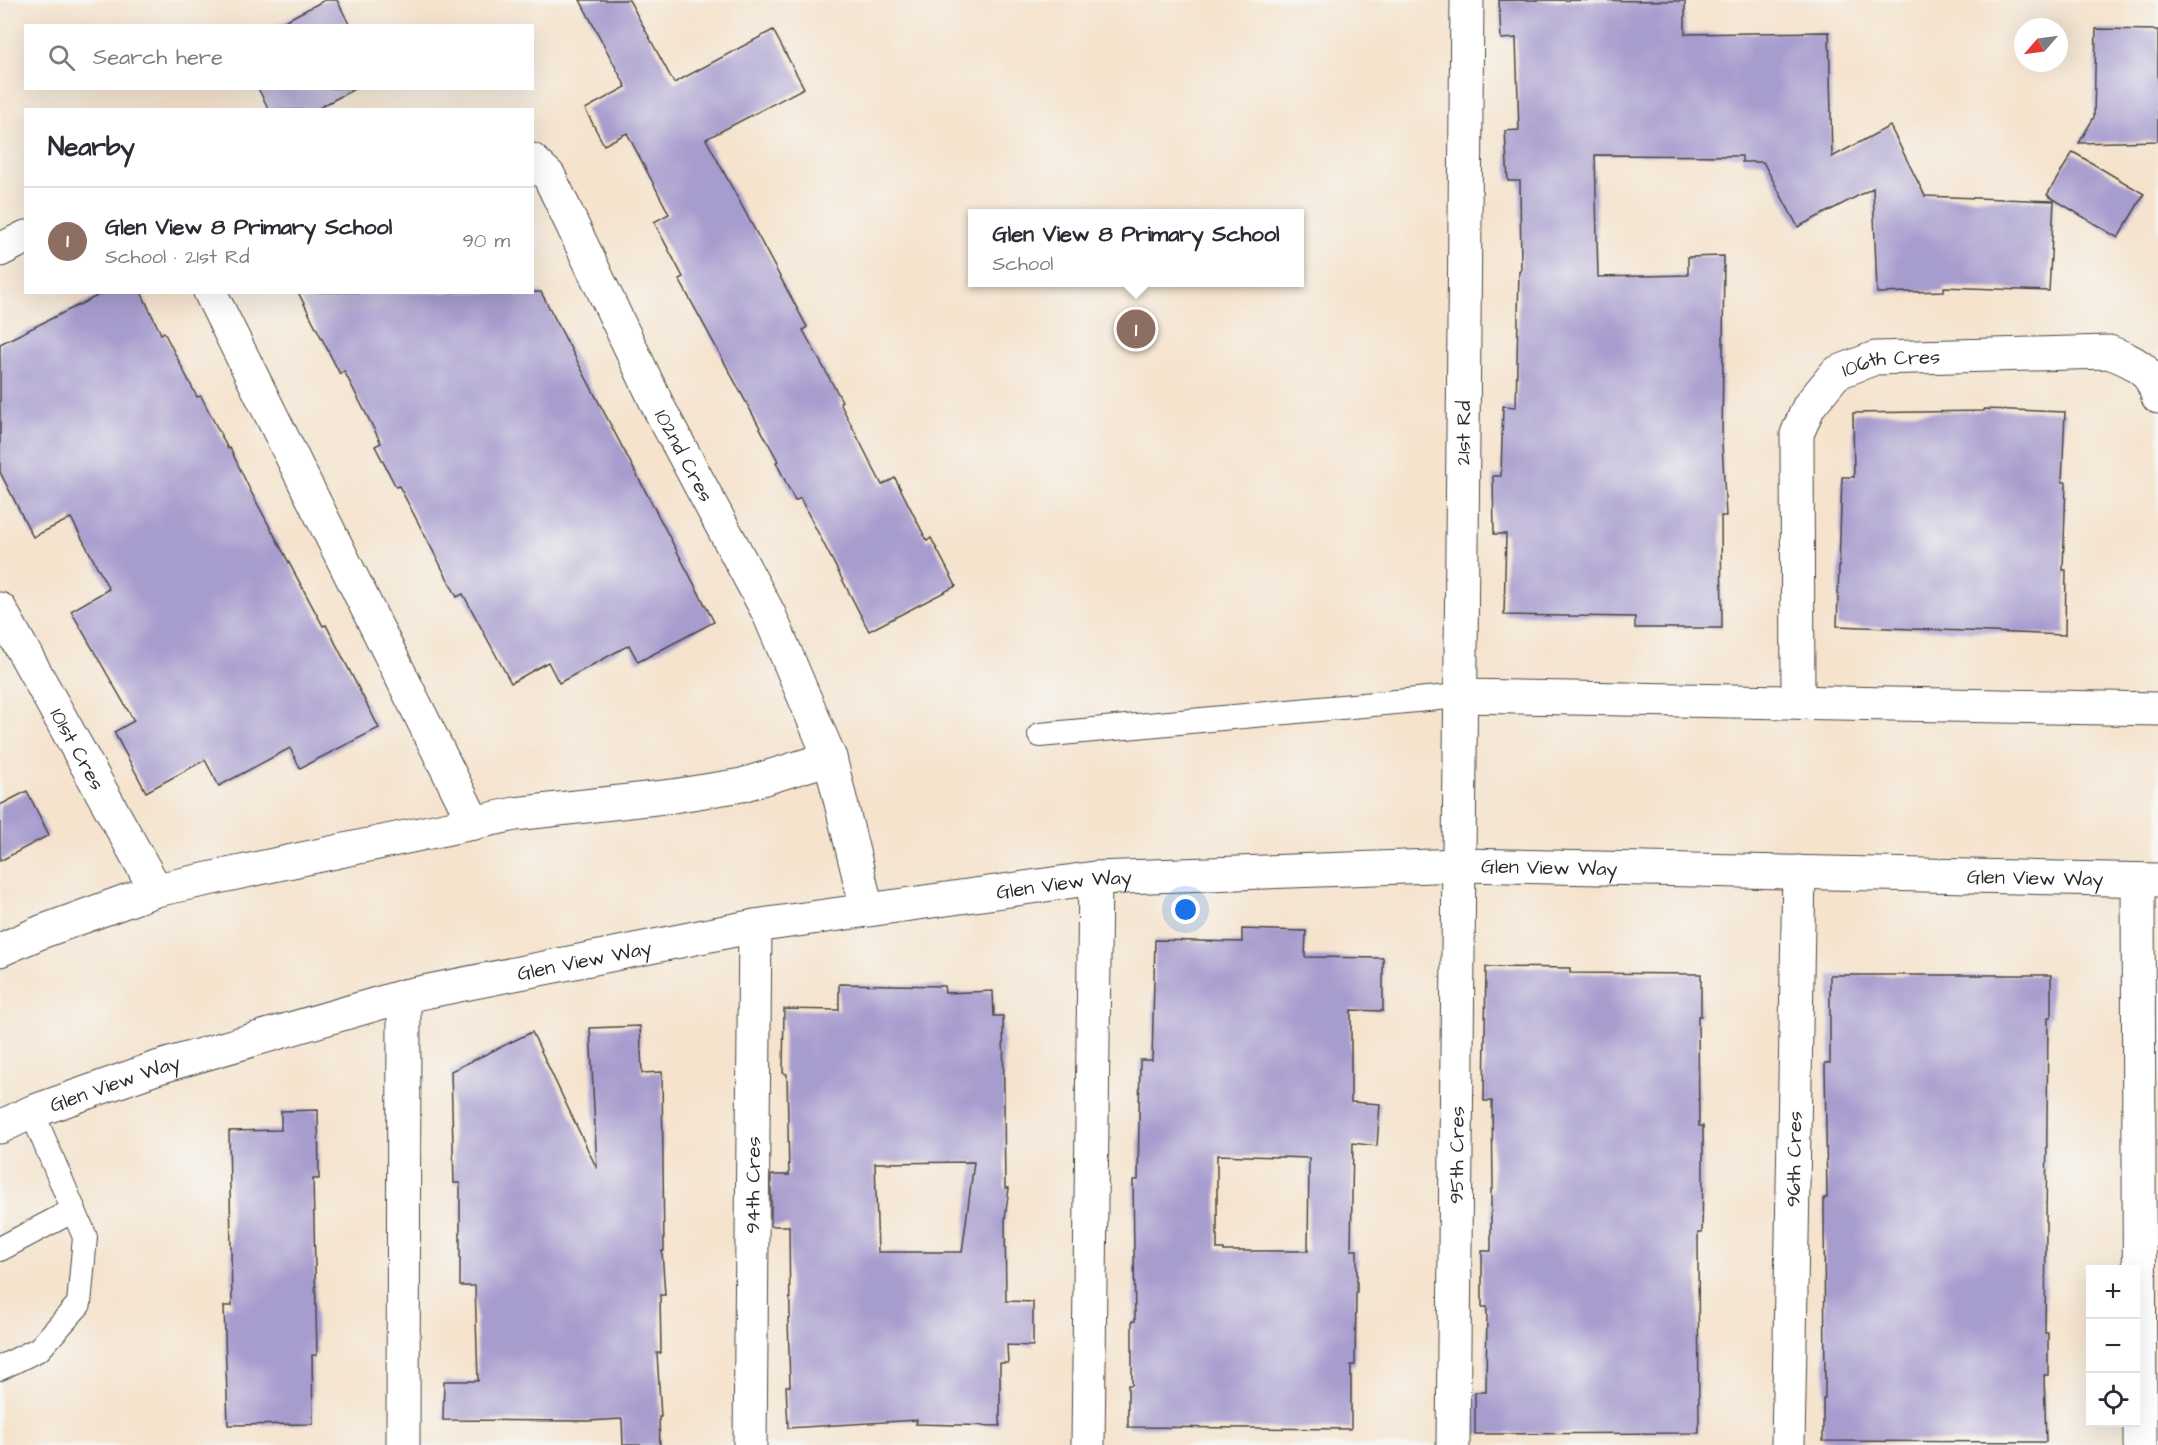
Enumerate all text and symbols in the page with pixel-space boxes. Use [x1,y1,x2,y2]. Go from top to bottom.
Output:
north arrow [2014,18,2068,72]
search box [24,24,534,90]
icon: search [45,41,78,74]
text: Search here [93,42,223,73]
text: Nearby [48,129,135,165]
popup [968,209,1304,287]
text: Glen View 8 Primary School [105,212,392,243]
text: Glen View 8 Primary School [992,219,1280,250]
text: 1 [66,227,69,255]
text: 90 m [462,227,510,255]
text: School · 21st Rd [105,243,250,271]
text: School [992,250,1054,278]
pin: 1 [1116,306,1156,352]
street label: 106th Cres [1838,343,1940,384]
street label: 21st Rd [1450,401,1478,466]
street label: 102nd Cres [647,405,720,507]
street label: 101st Cres [43,703,111,796]
street label: Glen View Way [1481,852,1618,884]
street label: Glen View Way [1967,863,2104,895]
street label: Glen View Way [995,864,1132,907]
your location [1171,895,1200,924]
street label: Glen View Way [515,934,654,988]
street label: Glen View Way [46,1049,184,1120]
street label: 95th Cres [1443,1106,1472,1204]
street label: 96th Cres [1780,1111,1809,1207]
street label: 94th Cres [739,1136,768,1234]
map controls [2086,1265,2140,1427]
button: + [2086,1265,2140,1319]
button: − [2086,1319,2140,1373]
button: locate [2086,1373,2140,1427]

